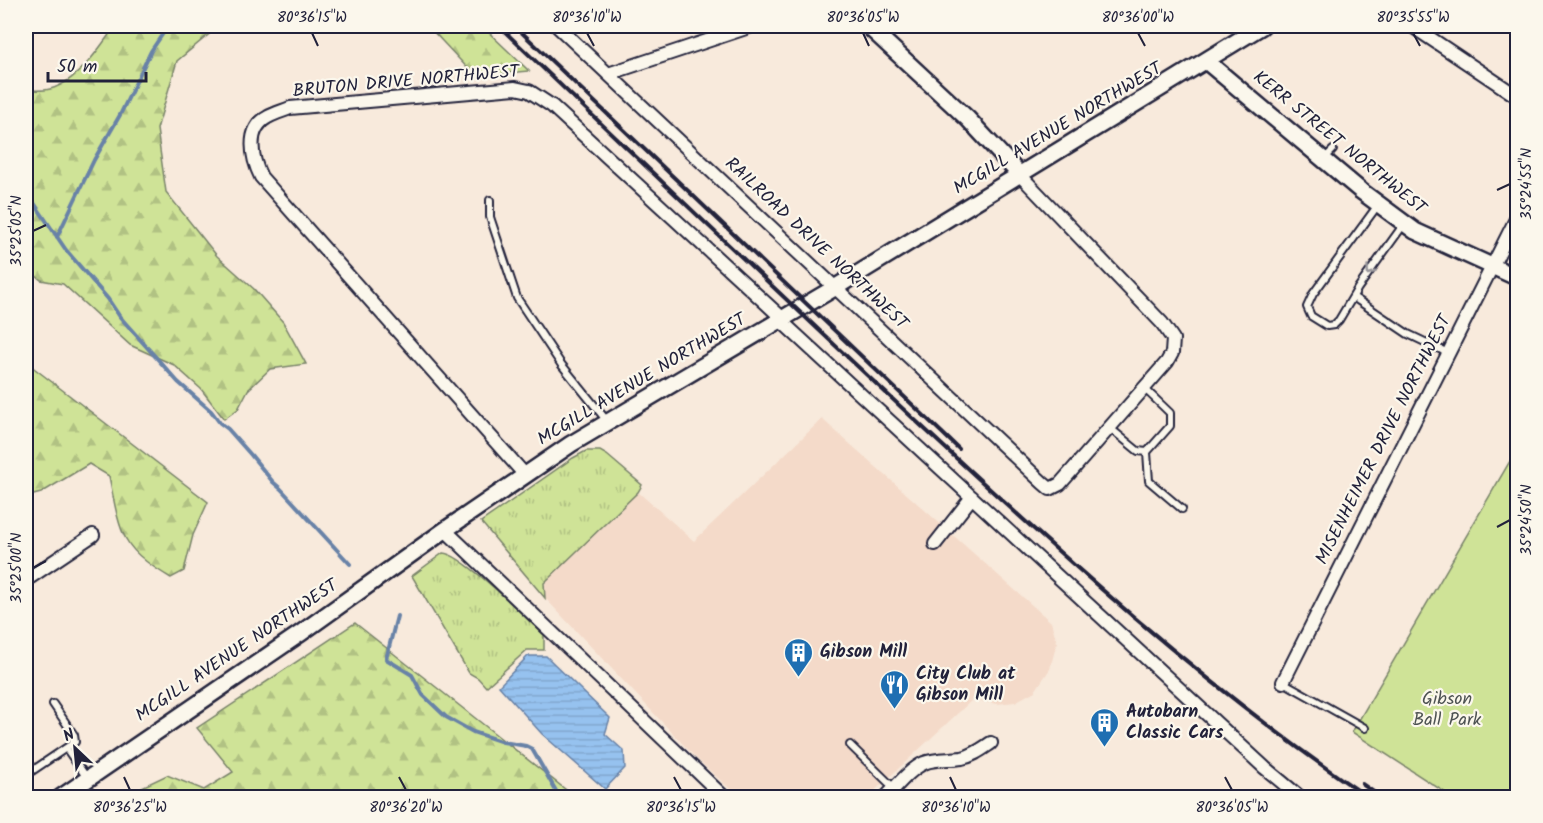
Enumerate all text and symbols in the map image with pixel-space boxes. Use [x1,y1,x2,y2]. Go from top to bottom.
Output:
text: 80°36'15"W [277,6,347,30]
text: 80°36'10"W [552,6,622,30]
text: 80°36'05"W [827,6,900,30]
text: 80°36'00"W [1102,6,1174,30]
text: 80°35'55"W [1376,6,1450,30]
scale bar [48,45,146,83]
text: 50 m [57,53,97,82]
street label: MCGILL AVENUE NORTHWEST [948,54,1169,203]
street label: BRUTON DRIVE NORTHWEST [292,58,522,106]
street label: KERR STREET NORTHWEST [1246,64,1433,223]
text: 35°24'55"N [1515,148,1539,220]
street label: RAILROAD DRIVE NORTHWEST [717,151,916,338]
text: 35°25'05"N [5,195,29,267]
one-way arrow [1366,265,1377,276]
street label: MCGILL AVENUE NORTHWEST [532,305,753,454]
street label: MISENHEIMER DRIVE NORTHWEST [1308,309,1460,570]
text: 35°24'50"N [1515,484,1539,556]
text: 35°25'00"N [5,533,29,603]
street label: MCGILL AVENUE NORTHWEST [130,571,345,730]
building icon: Gibson Mill [783,636,815,678]
place label: Gibson Mill [820,638,907,667]
place label: City Club at Gibson Mill [916,660,1016,710]
restaurant icon: City Club at Gibson Mill [879,668,911,710]
park label: Gibson Ball Park [1413,685,1482,735]
place label: Autobarn Classic Cars [1126,698,1224,748]
building icon: Autobarn Classic Cars [1089,706,1121,748]
north arrow [45,718,105,778]
text: N [59,722,79,749]
text: 80°36'25"W [93,796,167,820]
text: 80°36'20"W [369,796,443,820]
text: 80°36'15"W [646,796,716,820]
text: 80°36'10"W [921,796,991,820]
text: 80°36'05"W [1196,796,1269,820]

